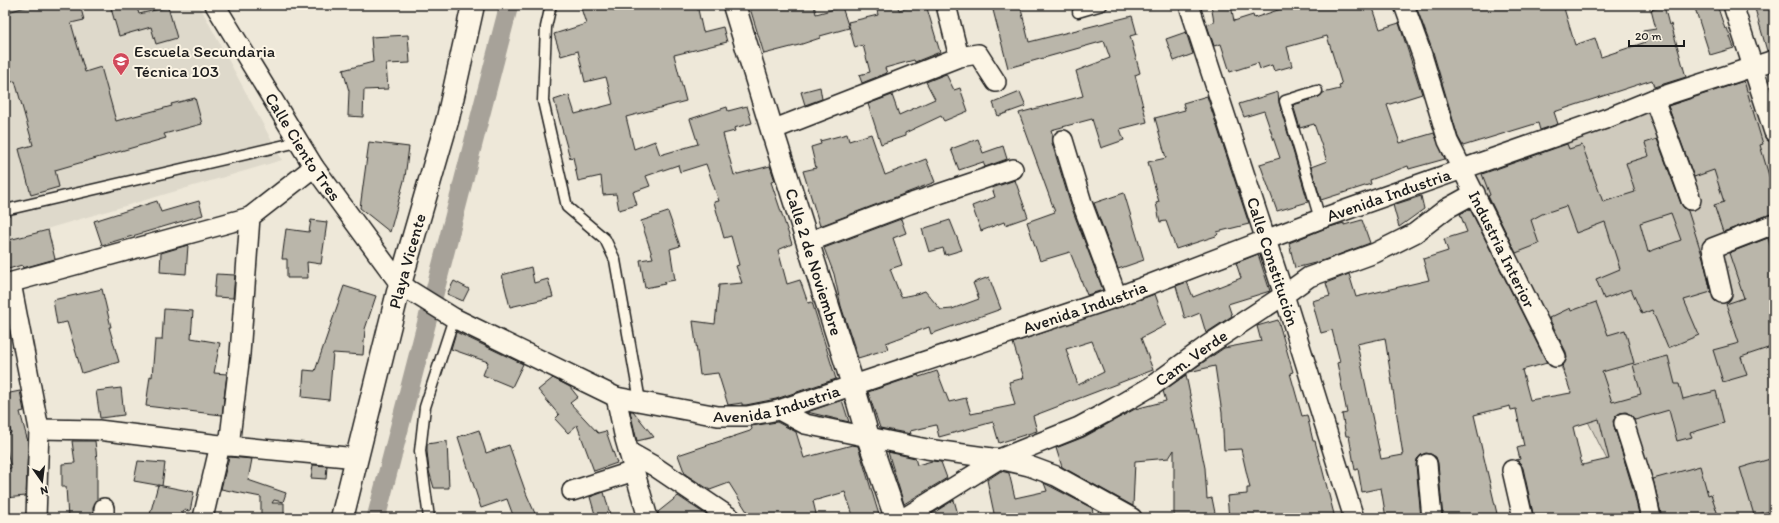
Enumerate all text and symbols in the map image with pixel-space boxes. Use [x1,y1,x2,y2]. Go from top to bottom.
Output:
scale bar [1629,22,1684,48]
text: 20 m [1635,29,1662,43]
place label: Escuela Secundaria Técnica 103 [134,41,275,81]
school or university icon: Escuela Secundaria Técnica 103 [111,51,131,76]
street label: Calle Ciento Tres [261,89,346,205]
street label: Avenida Industria [1324,164,1453,226]
street label: Calle 2 de Noviembre [781,186,847,338]
street label: Industria Interior [1464,187,1540,311]
street label: Calle Constitución [1243,194,1303,329]
street label: Playa Vicente [384,211,430,311]
street label: Avenida Industria [1020,276,1150,338]
street label: Cam. Verde [1151,325,1231,390]
street label: Avenida Industria [713,380,843,426]
north arrow [22,461,62,501]
text: N [39,483,49,497]

